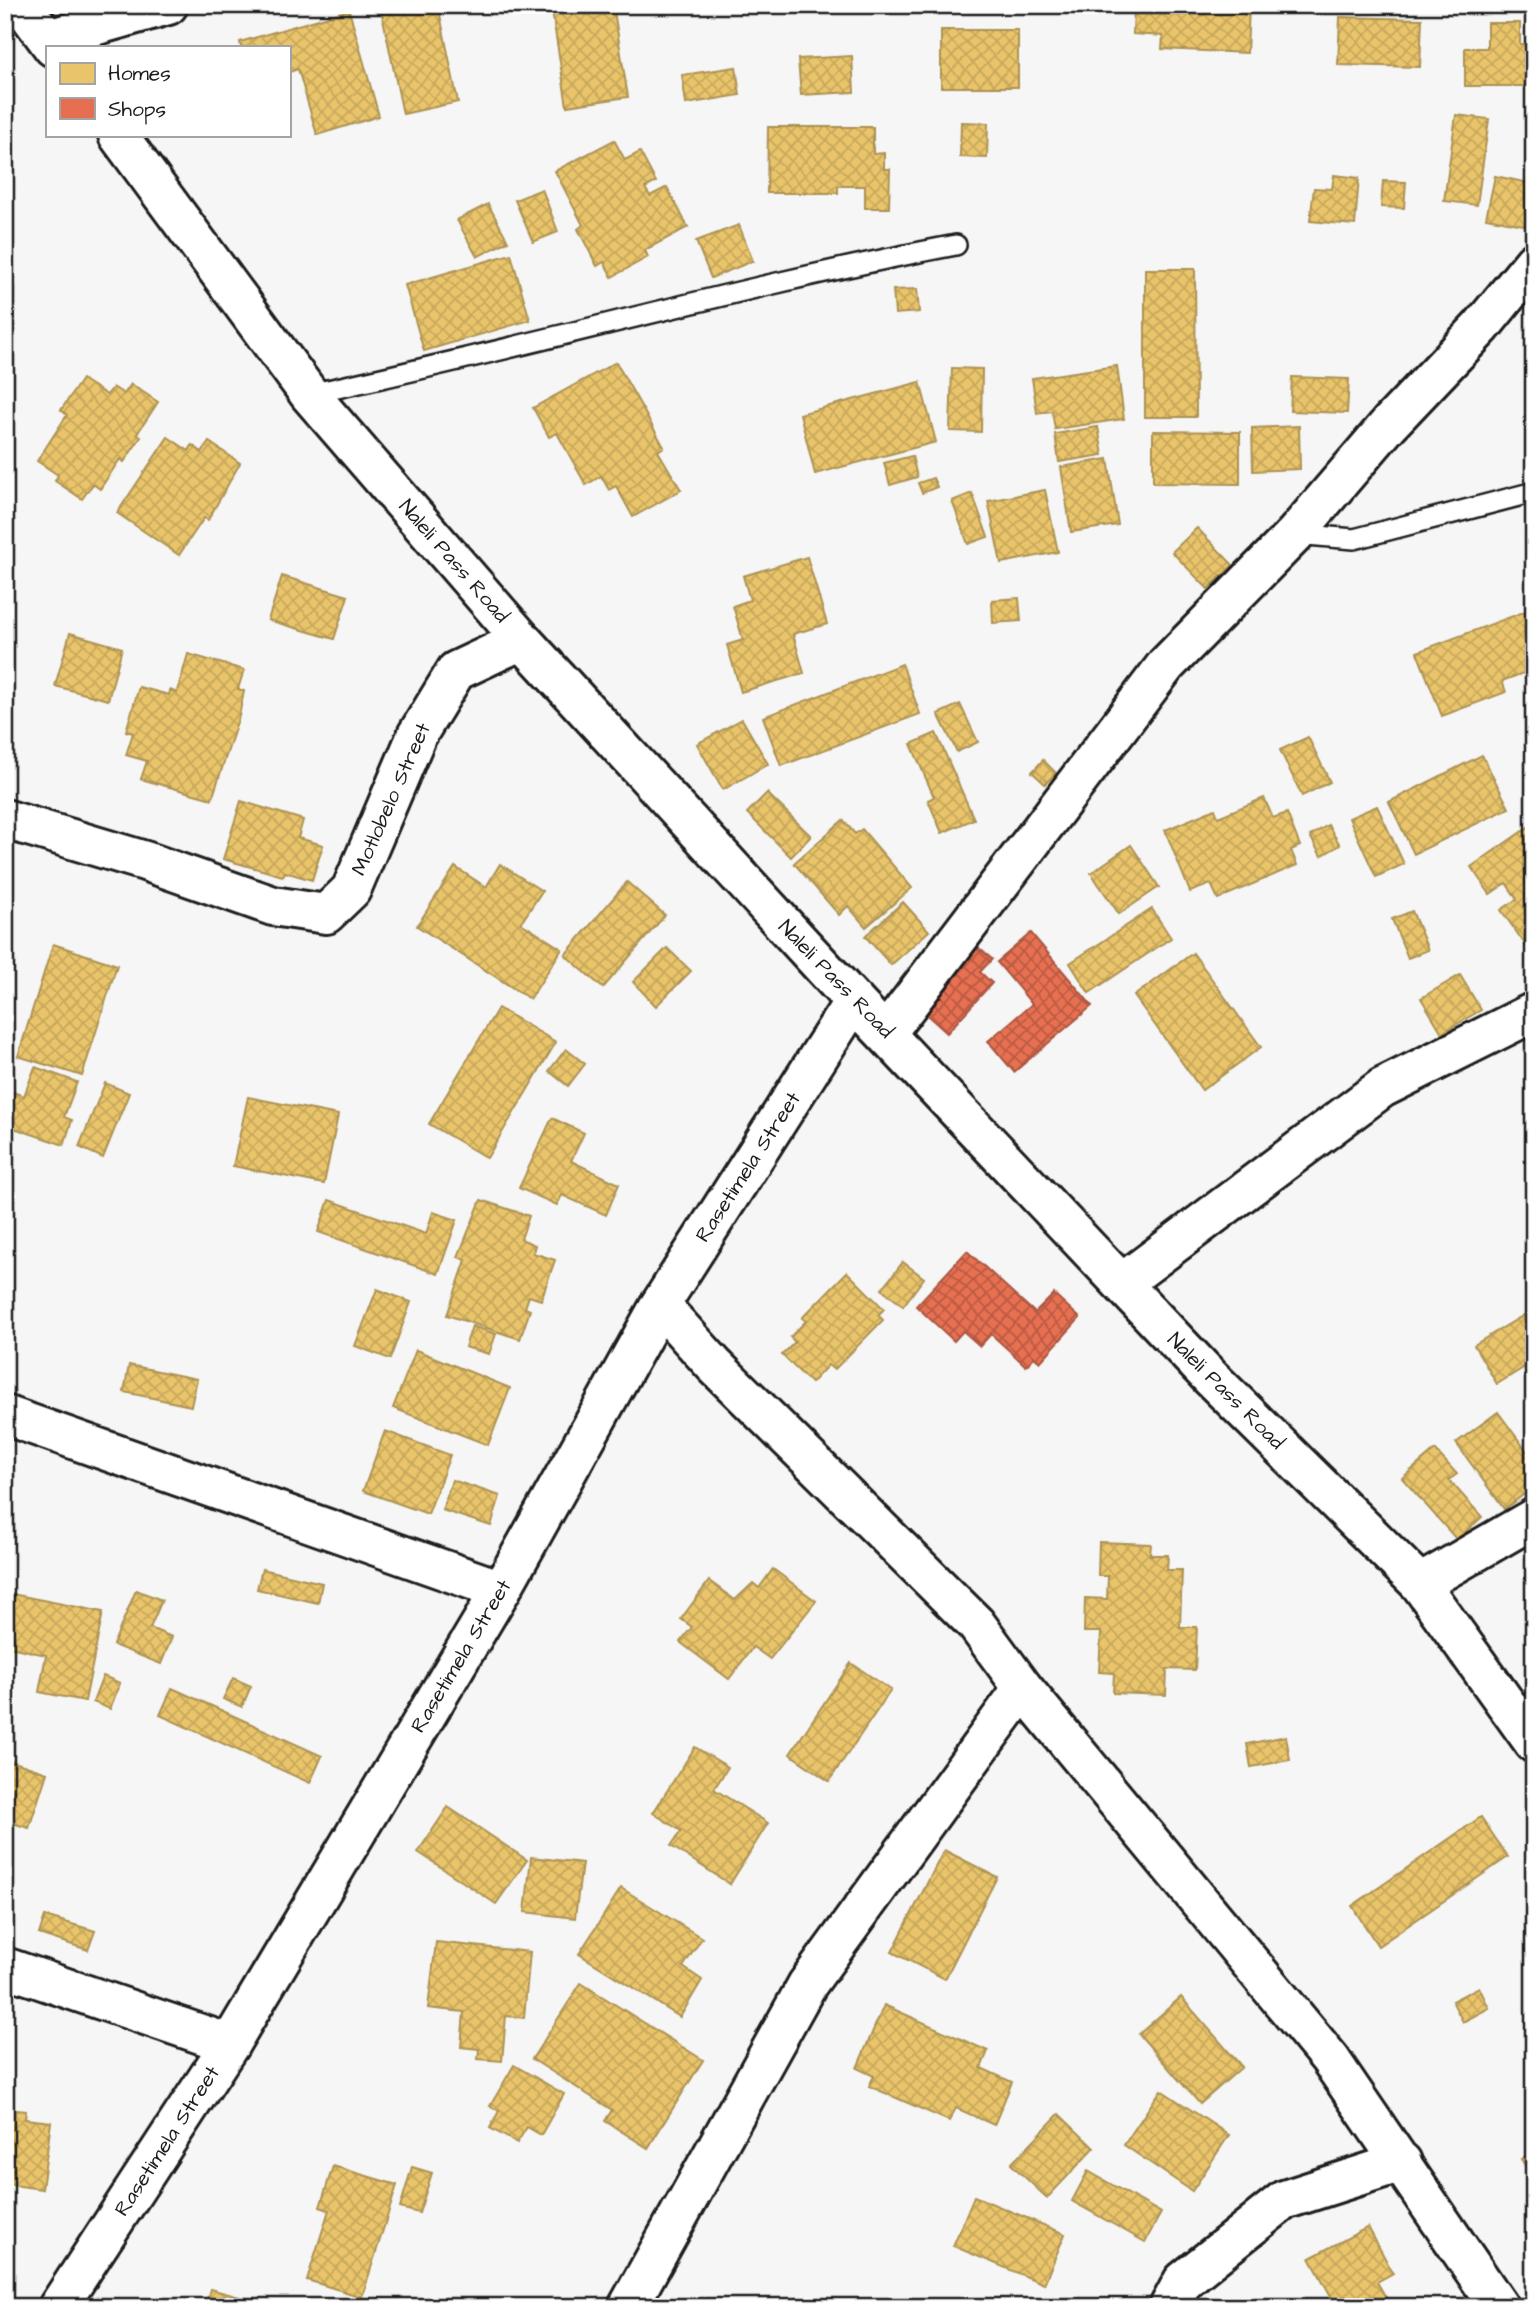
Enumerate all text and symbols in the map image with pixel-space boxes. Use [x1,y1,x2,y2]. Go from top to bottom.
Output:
legend [46,46,290,136]
text: Homes [108,59,171,88]
text: Shops [108,95,166,125]
street label: Naleli Pass Road [392,493,516,629]
street label: Motlobelo Street [344,718,438,880]
street label: Naleli Pass Road [772,913,900,1045]
street label: Rasetimela Street [688,1086,808,1248]
street label: Naleli Pass Road [1161,1326,1291,1456]
street label: Rasetimela Street [404,1573,519,1738]
street label: Rasetimela Street [107,2060,227,2222]

